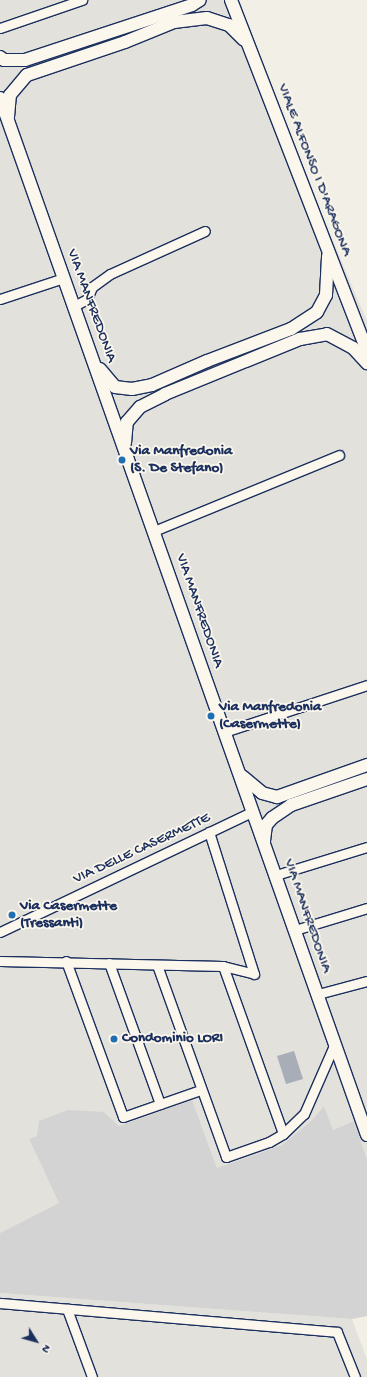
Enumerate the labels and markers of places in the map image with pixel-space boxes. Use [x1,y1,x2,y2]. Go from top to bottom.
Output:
place label: Via Manfredonia (S. De Stefano) [130,442,232,477]
marker: Via Manfredonia (S. De Stefano) [117,455,127,465]
place label: Via Manfredonia (Casermette) [219,698,321,733]
marker: Via Manfredonia (Casermette) [206,711,216,721]
place label: Via Casermette (Tressanti) [20,897,117,932]
marker: Via Casermette (Tressanti) [7,910,17,920]
place label: Condominio LORI [122,1030,223,1048]
marker: Condominio LORI [109,1034,119,1044]

